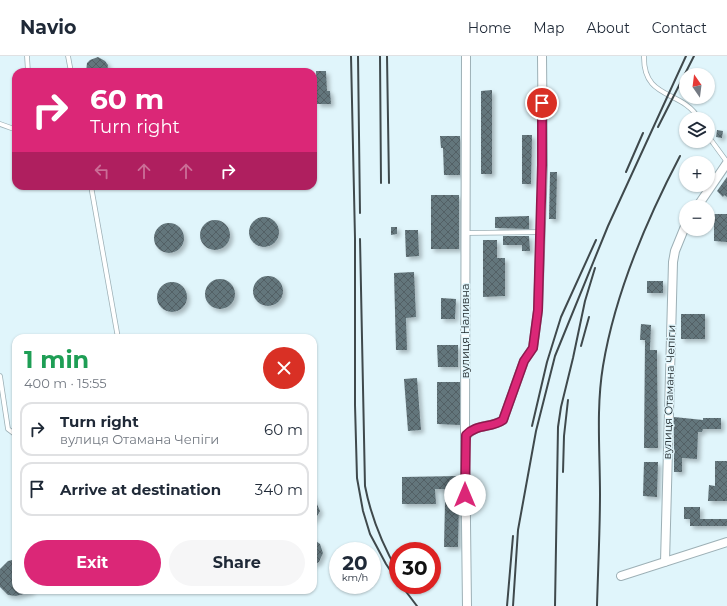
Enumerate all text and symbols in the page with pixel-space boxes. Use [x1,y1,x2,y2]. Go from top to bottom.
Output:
text: Navio [20,16,76,39]
text: Home [468,19,511,37]
text: Map [533,19,564,37]
text: About [586,19,630,37]
text: Contact [652,19,707,37]
north arrow [679,68,715,104]
map controls [679,68,715,236]
text: 60 m [90,82,164,116]
icon: right [24,84,76,136]
pin [525,86,559,120]
icon: arrive [531,92,553,114]
button: layers [679,112,715,148]
text: Turn right [90,116,180,138]
button: + [679,156,715,192]
icon: left [91,160,113,182]
icon: ahead [133,160,155,182]
icon: ahead [175,160,197,182]
icon: right [217,160,239,182]
button: − [679,200,715,236]
street label: вулиця Наливна [458,284,472,378]
street label: вулиця Отамана Чепіги [660,324,678,460]
text: 1 min [24,345,89,374]
button: close [263,347,305,389]
text: 400 m · 15:55 [24,375,107,391]
text: Turn right [60,412,139,431]
icon: right [26,418,48,440]
text: 60 m [264,420,303,439]
text: вулиця Отамана Чепіги [60,431,219,447]
position arrow [444,474,486,516]
icon: arrive [26,478,48,500]
text: Arrive at destination [60,480,221,499]
text: 340 m [255,480,303,499]
button: Exit [24,540,161,586]
button: Share [169,540,305,586]
speed limit sign: 30 [389,542,441,594]
text: 20 [342,551,368,575]
text: km/h [342,571,368,584]

